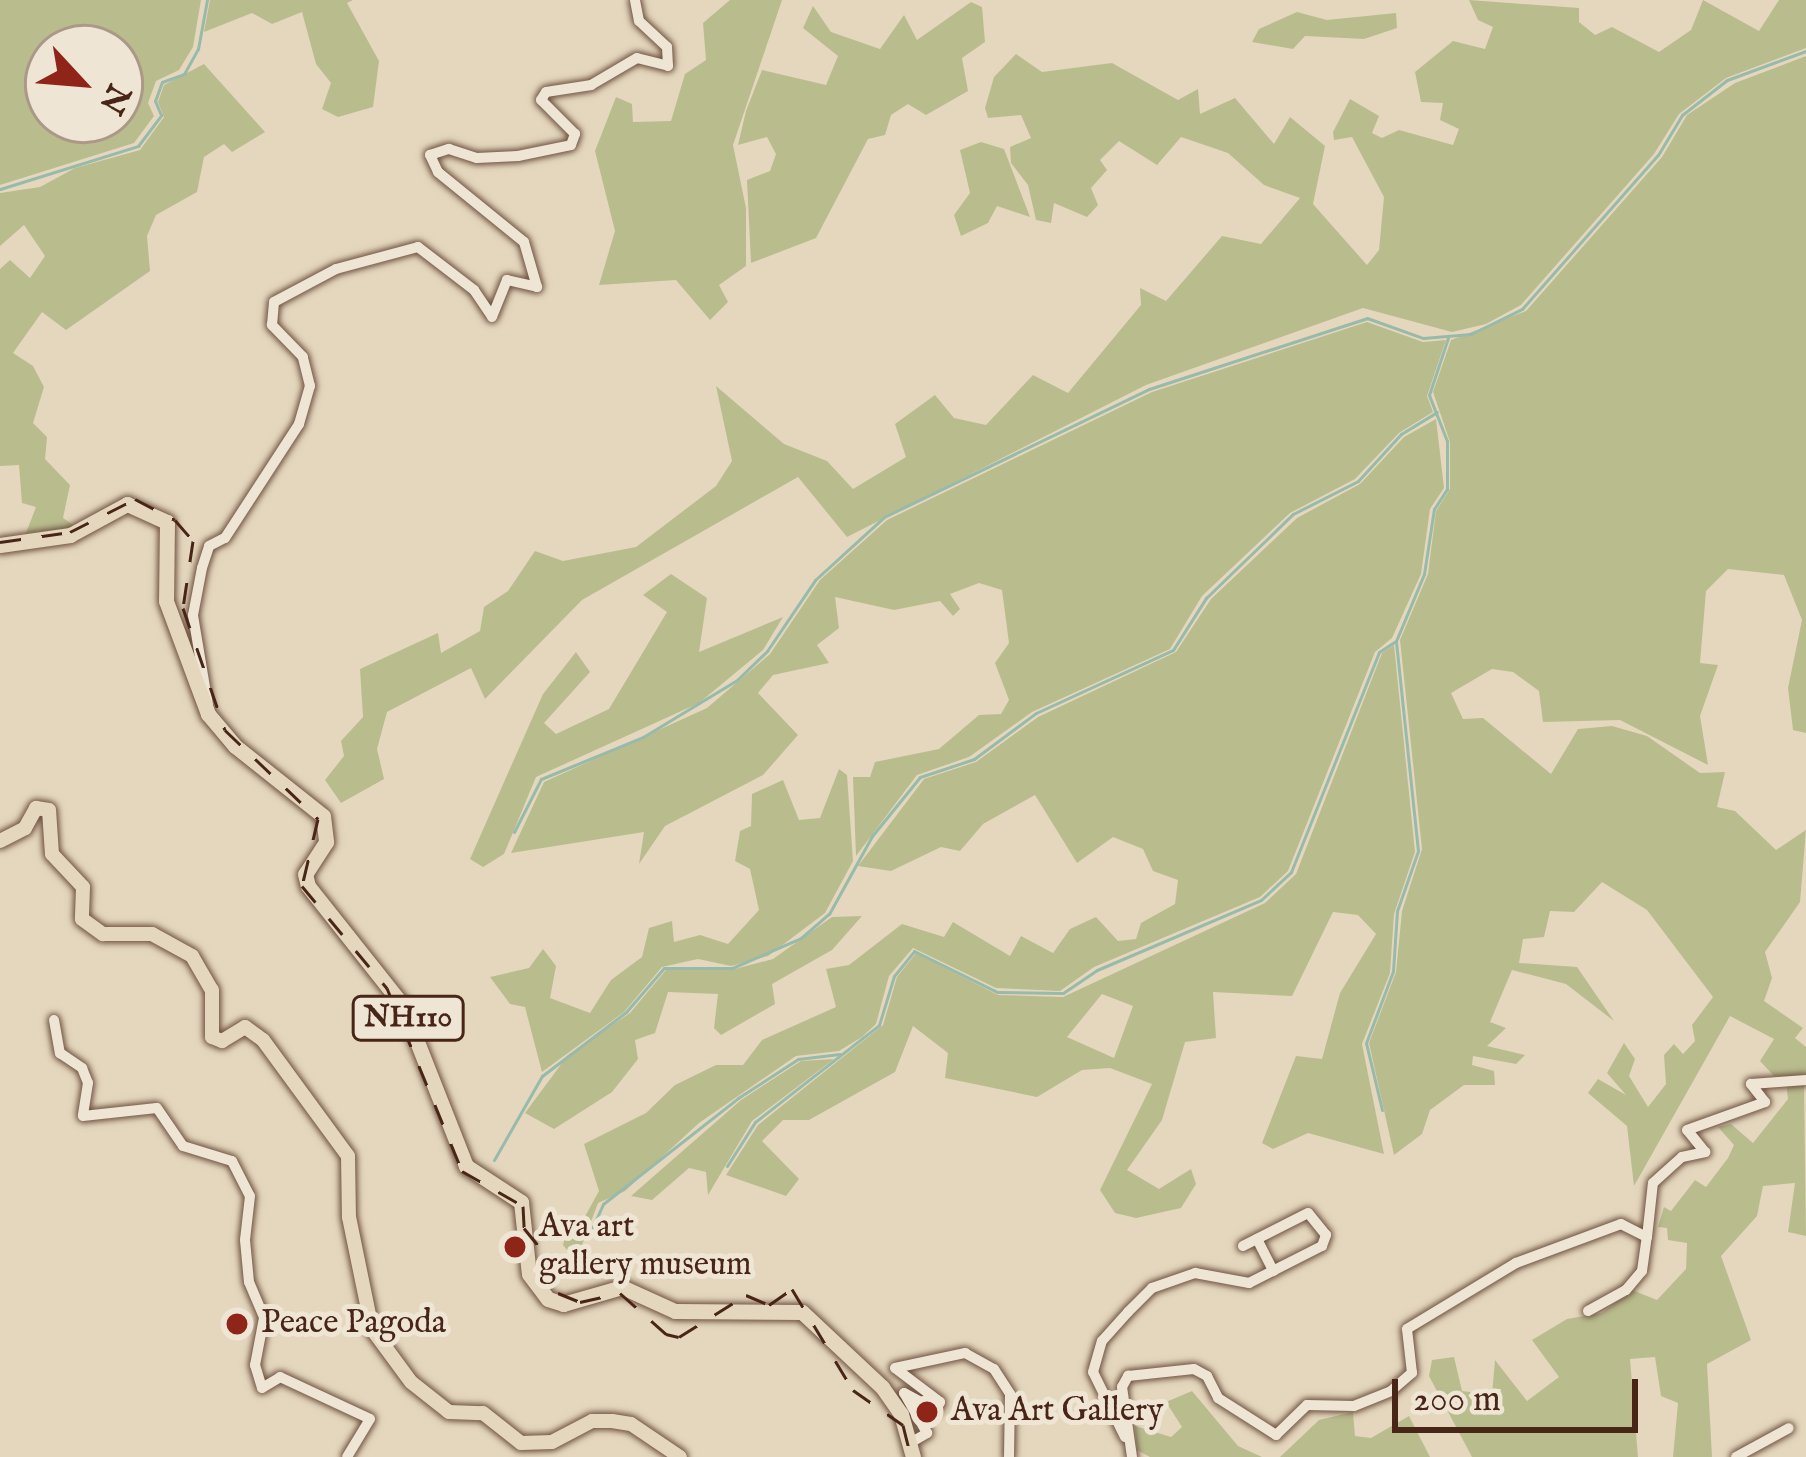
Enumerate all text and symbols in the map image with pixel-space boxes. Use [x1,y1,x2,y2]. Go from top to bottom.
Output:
north arrow [24,24,144,144]
text: N [89,76,139,121]
road number: NH110 [351,994,465,1042]
place label: Ava art gallery museum [539,1208,752,1286]
marker: Ava art gallery museum [502,1234,528,1260]
place label: Peace Pagoda [261,1304,446,1344]
marker: Peace Pagoda [224,1311,250,1337]
scale bar [1398,1355,1644,1429]
text: 200 m [1413,1377,1501,1423]
place label: Ava Art Gallery [951,1392,1163,1432]
marker: Ava Art Gallery [914,1399,940,1425]

